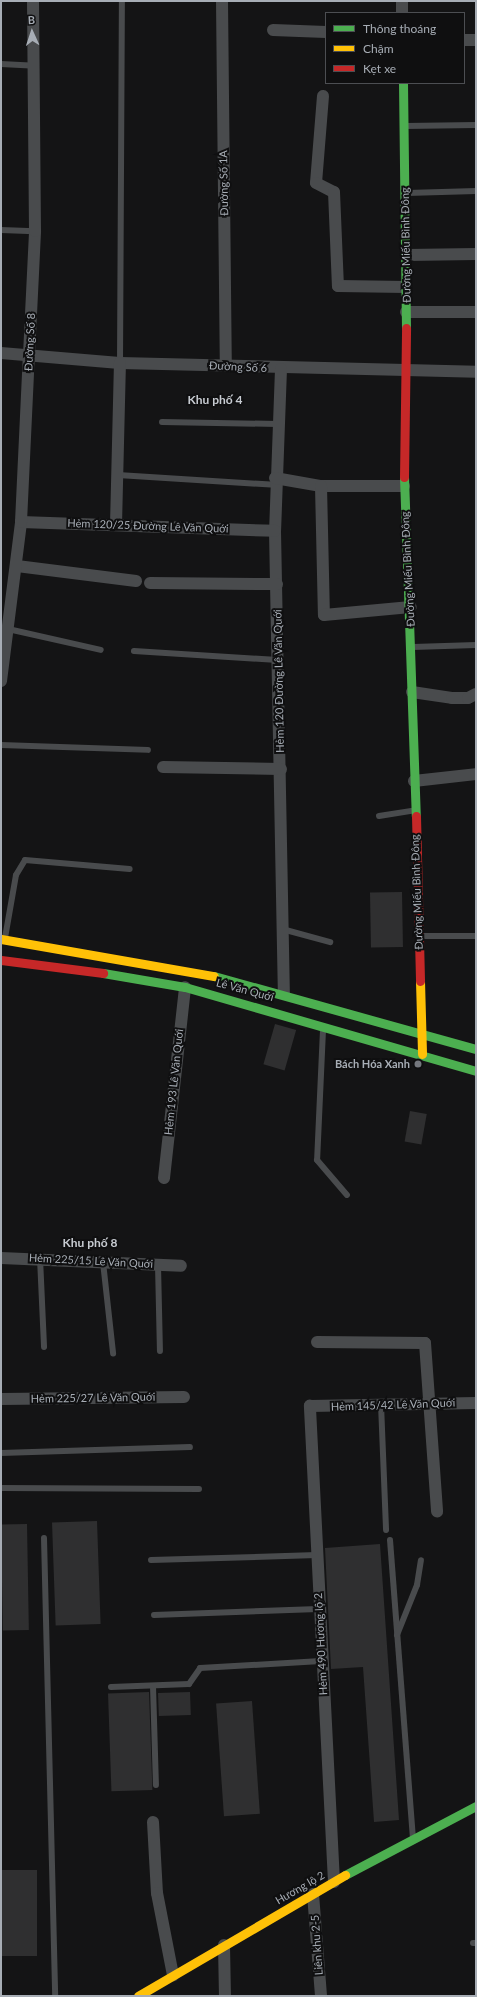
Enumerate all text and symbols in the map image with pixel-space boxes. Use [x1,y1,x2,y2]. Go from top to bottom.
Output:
north arrow [12,12,52,52]
legend [325,12,465,84]
text: B [27,13,35,26]
text: Thông thoáng [363,21,436,36]
text: Chậm [363,41,394,56]
text: Kẹt xe [363,61,396,76]
street label: Đường Số 1A [217,150,231,216]
street label: Đường Miếu Bình Đông [398,187,414,303]
street label: Đường Số 8 [22,313,38,371]
street label: Đường Số 6 [209,359,267,375]
district label: Khu phố 4 [187,393,243,407]
street label: Đường Miếu Bình Đông [398,511,418,627]
street label: Hẻm 120/25 Đường Lê Văn Quới [67,517,229,535]
street label: Hẻm 120 Đường Lê Văn Quới [271,609,287,753]
street label: Đường Miếu Bình Đông [408,834,426,950]
street label: Lê Văn Quới [215,976,275,1004]
street label: Hẻm 193 Lê Văn Quới [162,1028,186,1136]
place label: Bách Hóa Xanh [335,1057,410,1071]
marker: Bách Hóa Xanh [413,1059,423,1069]
district label: Khu phố 8 [62,1236,118,1250]
street label: Hẻm 225/15 Lê Văn Quới [28,1251,154,1271]
street label: Hẻm 225/27 Lê Văn Quới [30,1390,156,1406]
street label: Hẻm 145/42 Lê Văn Quới [330,1396,456,1414]
street label: Hẻm 490 Hương lộ 2 [312,1592,330,1696]
street label: Hương lộ 2 [273,1869,327,1907]
street label: Liên khu 2-5 [308,1914,326,1976]

